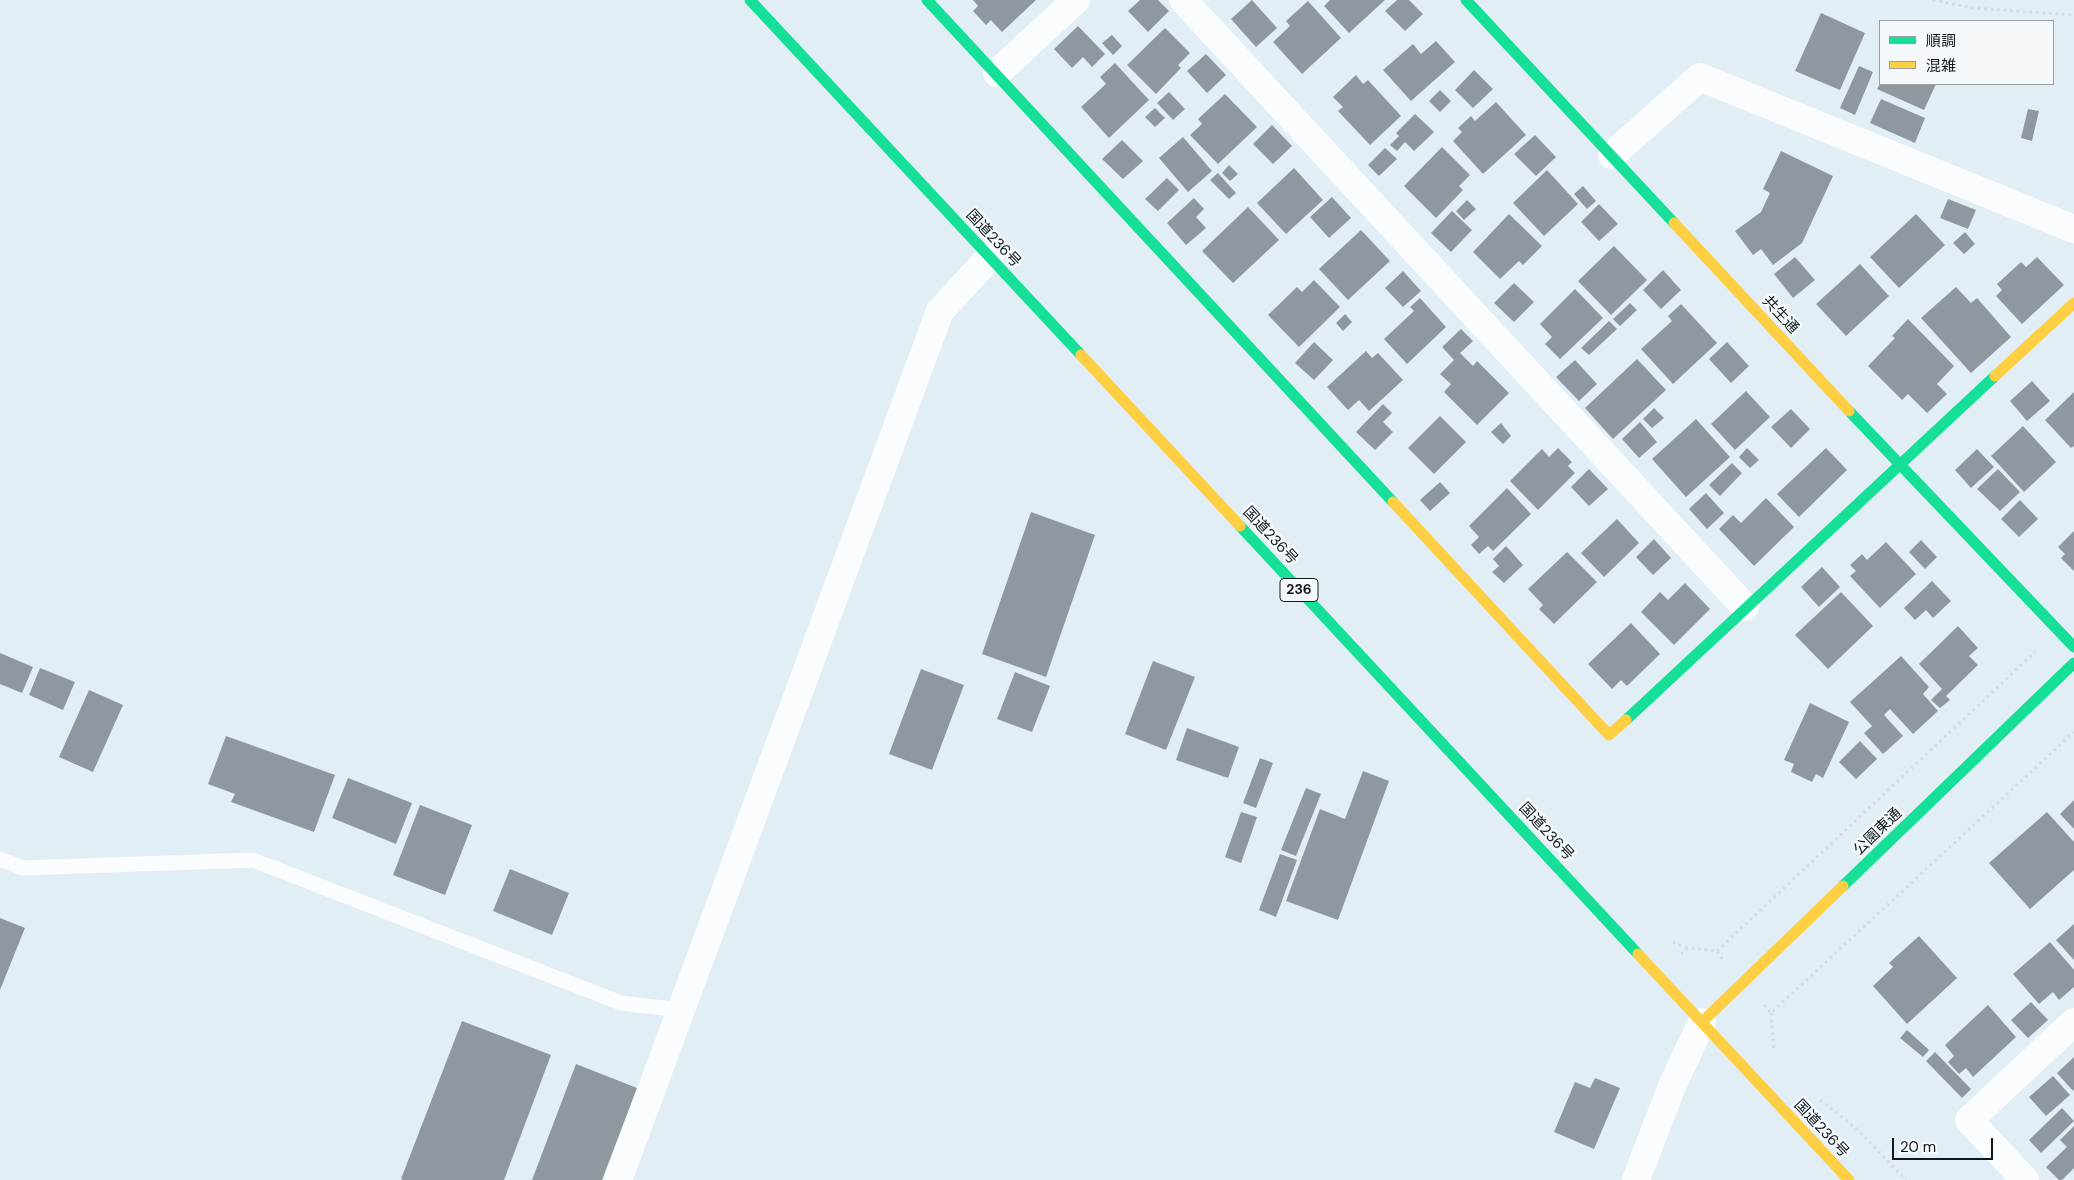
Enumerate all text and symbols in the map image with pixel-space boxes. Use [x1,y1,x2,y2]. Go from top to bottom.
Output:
legend [1879,20,2054,85]
text: 順調 [1926,31,1956,51]
text: 混雑 [1926,56,1956,76]
street label: 国道236号 [962,207,1024,271]
street label: 共生通 [1758,292,1802,338]
street label: 国道236号 [1239,504,1301,568]
road number: 236 [1280,578,1318,602]
street label: 国道236号 [1515,800,1577,864]
street label: 公園東通 [1850,805,1906,859]
street label: 国道236号 [1790,1097,1852,1161]
scale bar [1894,1128,1995,1160]
text: 20 m [1900,1137,1936,1157]

